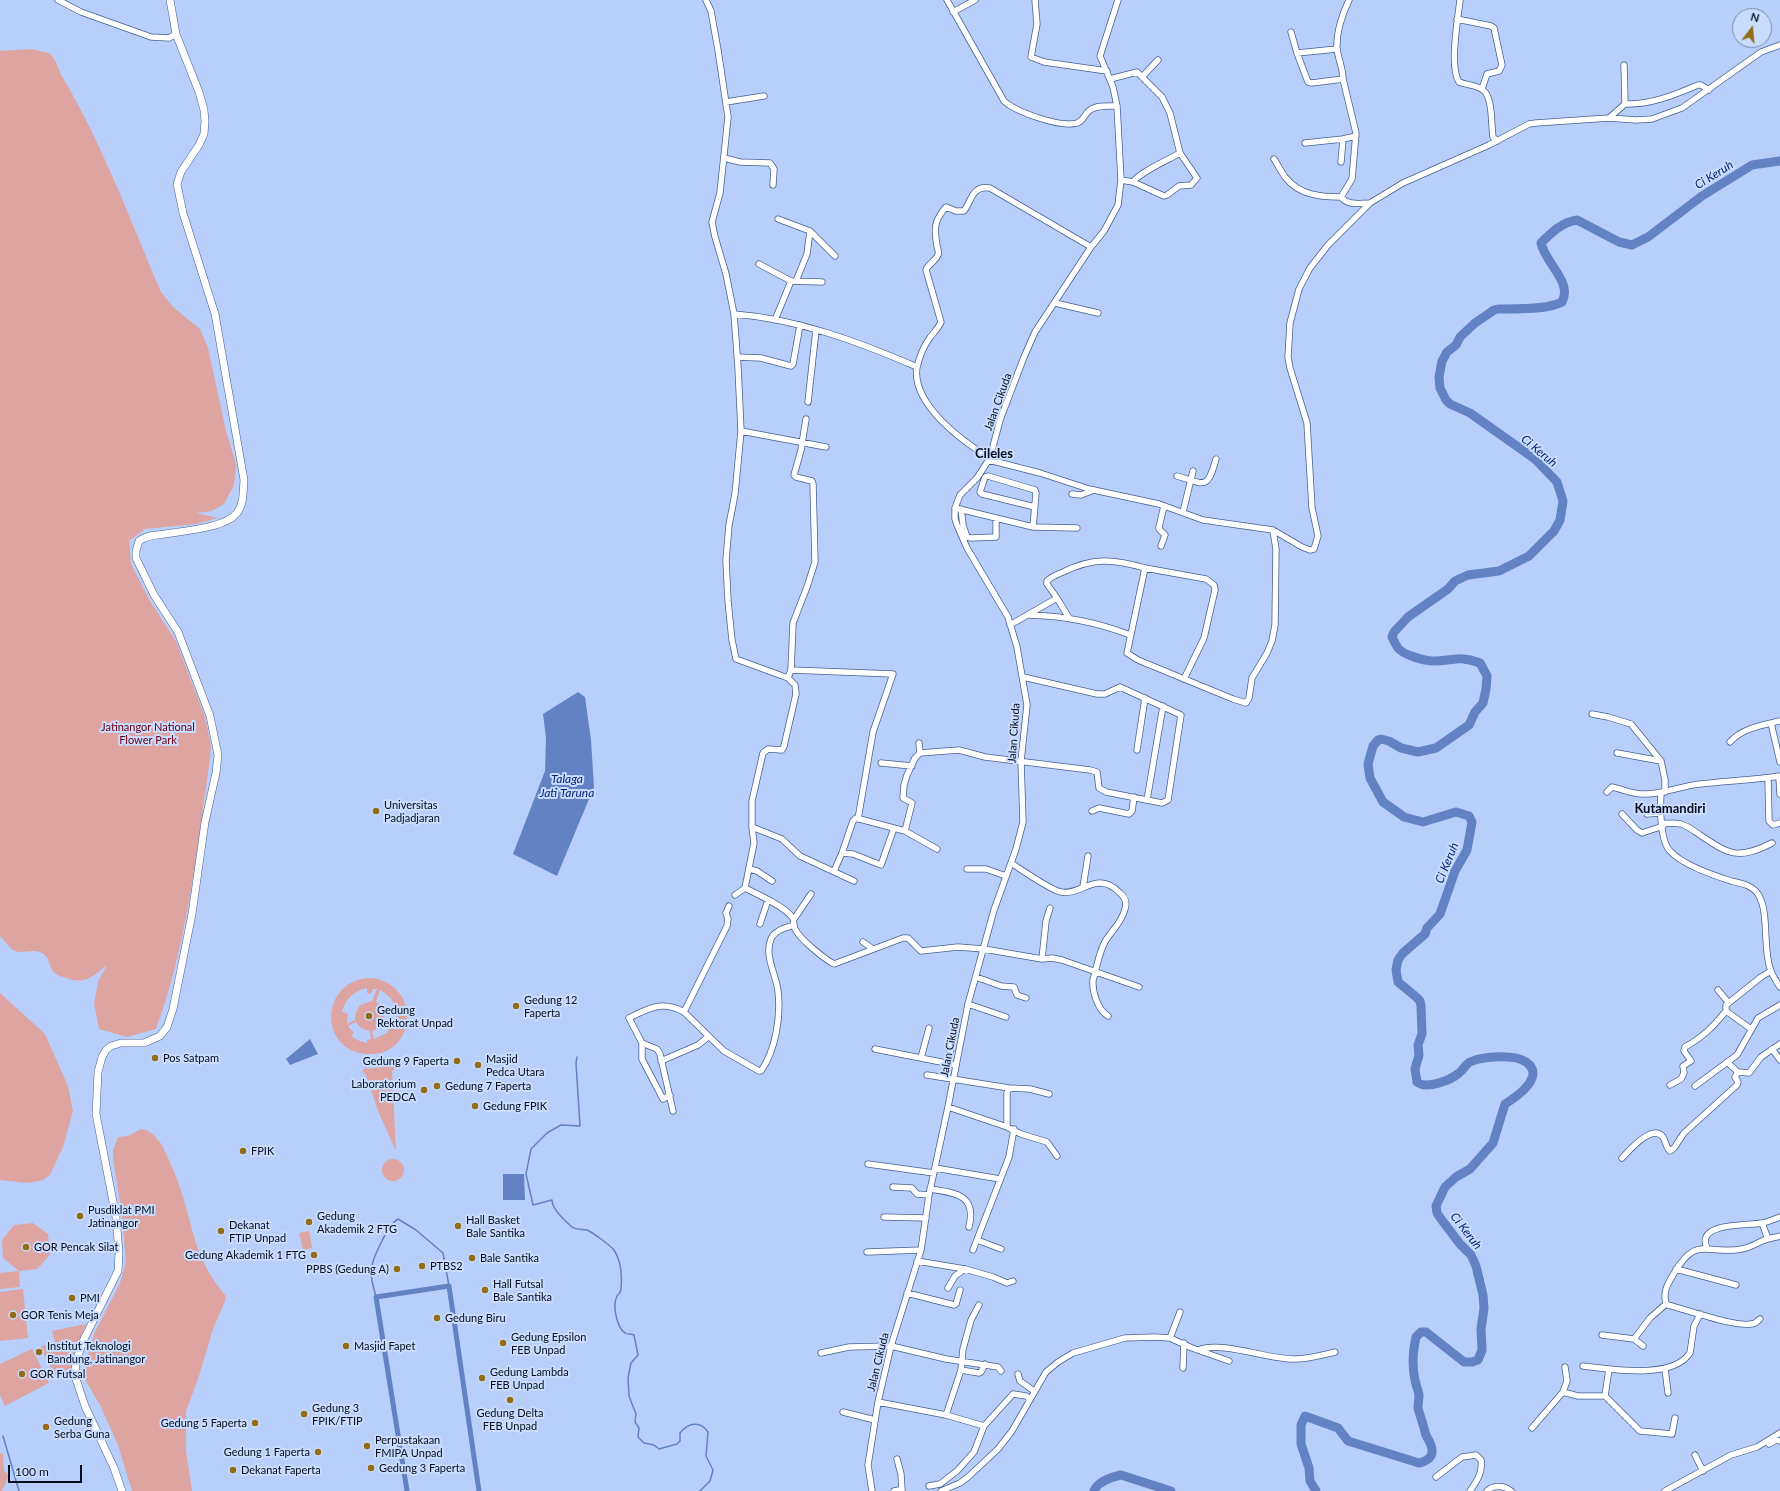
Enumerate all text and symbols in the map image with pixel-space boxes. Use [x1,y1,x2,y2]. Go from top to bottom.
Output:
north arrow [1732,8,1772,48]
text: N [1749,10,1761,24]
water label: Ci Keruh [1692,158,1736,192]
street label: Jalan Cikuda [981,371,1015,433]
water label: Ci Keruh [1518,432,1560,470]
district label: Cileles [975,446,1013,462]
street label: Jalan Cikuda [1005,702,1023,764]
park label: Jatinangor National Flower Park [101,720,195,746]
water label: Talaga Jati Taruna [540,772,594,800]
place label: Universitas Padjadjaran [384,798,440,824]
district label: Kutamandiri [1635,801,1705,817]
marker: Universitas Padjadjaran [371,806,381,816]
water label: Ci Keruh [1432,841,1462,885]
place label: Gedung 12 Faperta [524,993,578,1019]
marker: Gedung 12 Faperta [511,1001,521,1011]
place label: Gedung Rektorat Unpad [377,1003,453,1029]
marker: Gedung Rektorat Unpad [364,1011,374,1021]
street label: Jalan Cikuda [938,1016,962,1078]
place label: Pos Satpam [163,1051,219,1065]
place label: Masjid Pedca Utara [486,1052,545,1078]
marker: Pos Satpam [150,1053,160,1063]
place label: Gedung 9 Faperta [363,1054,449,1068]
marker: Gedung 9 Faperta [452,1056,462,1066]
marker: Masjid Pedca Utara [473,1060,483,1070]
place label: Laboratorium PEDCA [351,1077,416,1103]
place label: Gedung 7 Faperta [445,1079,531,1093]
marker: Gedung 7 Faperta [432,1081,442,1091]
marker: Laboratorium PEDCA [419,1085,429,1095]
place label: Gedung FPIK [483,1099,547,1113]
marker: Gedung FPIK [470,1101,480,1111]
place label: FPIK [251,1144,274,1158]
marker: FPIK [238,1146,248,1156]
place label: Pusdiklat PMI Jatinangor [88,1203,154,1229]
place label: Gedung Akademik 2 FTG [317,1209,397,1235]
water label: Ci Keruh [1447,1210,1485,1252]
marker: Pusdiklat PMI Jatinangor [75,1211,85,1221]
place label: Hall Basket Bale Santika [466,1213,525,1239]
marker: Gedung Akademik 2 FTG [304,1217,314,1227]
place label: Dekanat FTIP Unpad [229,1218,286,1244]
marker: Hall Basket Bale Santika [453,1221,463,1231]
marker: Dekanat FTIP Unpad [216,1226,226,1236]
place label: GOR Pencak Silat [34,1240,118,1254]
marker: GOR Pencak Silat [21,1242,31,1252]
place label: Gedung Akademik 1 FTG [185,1248,306,1262]
marker: Gedung Akademik 1 FTG [309,1250,319,1260]
place label: Bale Santika [480,1251,539,1265]
marker: Bale Santika [467,1253,477,1263]
place label: PTBS2 [430,1259,463,1273]
marker: PTBS2 [417,1261,427,1271]
place label: PPBS (Gedung A) [306,1262,389,1276]
marker: PPBS (Gedung A) [392,1264,402,1274]
place label: Hall Futsal Bale Santika [493,1277,552,1303]
marker: Hall Futsal Bale Santika [480,1285,490,1295]
place label: PMI [80,1291,100,1305]
marker: PMI [67,1293,77,1303]
place label: GOR Tenis Meja [21,1308,99,1322]
marker: GOR Tenis Meja [8,1310,18,1320]
place label: Gedung Biru [445,1311,506,1325]
marker: Gedung Biru [432,1313,442,1323]
place label: Gedung Epsilon FEB Unpad [511,1330,586,1356]
street label: Jalan Cikuda [864,1331,892,1393]
marker: Gedung Epsilon FEB Unpad [498,1338,508,1348]
place label: Institut Teknologi Bandung, Jatinangor [47,1339,145,1365]
place label: Masjid Fapet [354,1339,415,1353]
marker: Masjid Fapet [341,1341,351,1351]
marker: Institut Teknologi Bandung, Jatinangor [34,1347,44,1357]
place label: Gedung Lambda FEB Unpad [490,1365,569,1391]
place label: GOR Futsal [30,1367,85,1381]
marker: GOR Futsal [17,1369,27,1379]
marker: Gedung Lambda FEB Unpad [477,1373,487,1383]
marker: Gedung Delta FEB Unpad [505,1395,515,1405]
place label: Gedung 3 FPIK/FTIP [312,1401,363,1427]
place label: Gedung Delta FEB Unpad [477,1406,543,1432]
marker: Gedung 3 FPIK/FTIP [299,1409,309,1419]
place label: Gedung Serba Guna [54,1414,110,1440]
place label: Gedung 5 Faperta [161,1416,247,1430]
marker: Gedung 5 Faperta [250,1418,260,1428]
marker: Gedung Serba Guna [41,1422,51,1432]
place label: Perpustakaan FMIPA Unpad [375,1433,443,1459]
marker: Perpustakaan FMIPA Unpad [362,1441,372,1451]
place label: Gedung 1 Faperta [224,1445,310,1459]
marker: Gedung 1 Faperta [313,1447,323,1457]
scale bar [10,1457,84,1483]
place label: Gedung 3 Faperta [379,1461,465,1475]
place label: Dekanat Faperta [241,1463,321,1477]
marker: Gedung 3 Faperta [366,1463,376,1473]
text: 100 m [15,1464,49,1479]
marker: Dekanat Faperta [228,1465,238,1475]

